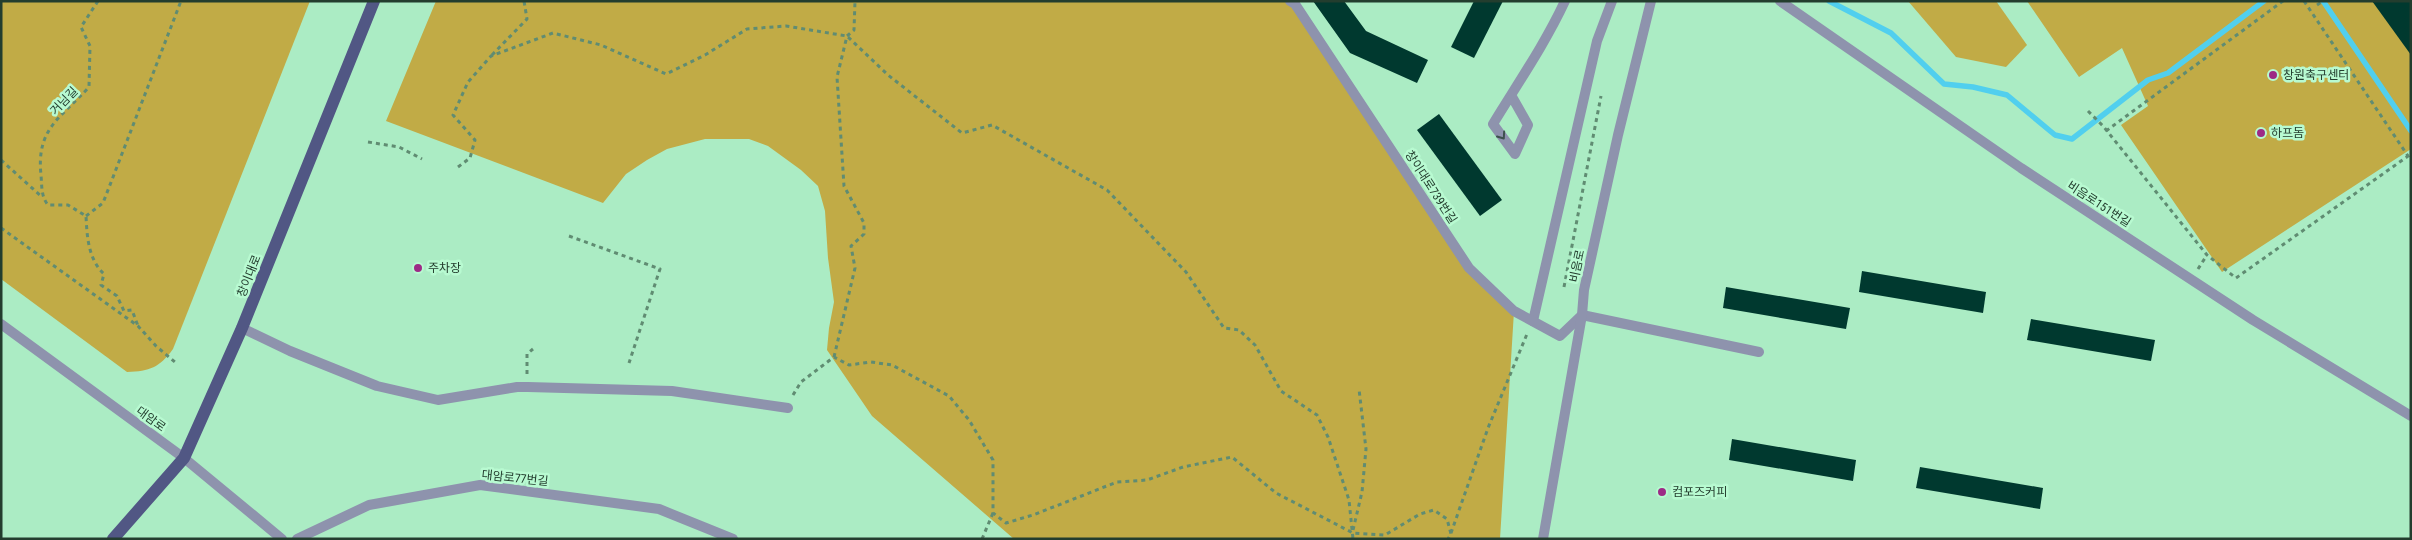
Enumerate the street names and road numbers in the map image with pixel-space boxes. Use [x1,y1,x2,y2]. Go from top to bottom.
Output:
street label: 거님길 [47,84,81,118]
street label: 창이대로739번길 [1402,148,1460,226]
street label: 비음로151번길 [2065,178,2133,230]
street label: 비음로 [1567,248,1587,284]
street label: 창이대로 [234,253,264,299]
street label: 대암로 [133,404,169,434]
street label: 대암로77번길 [481,468,549,488]

